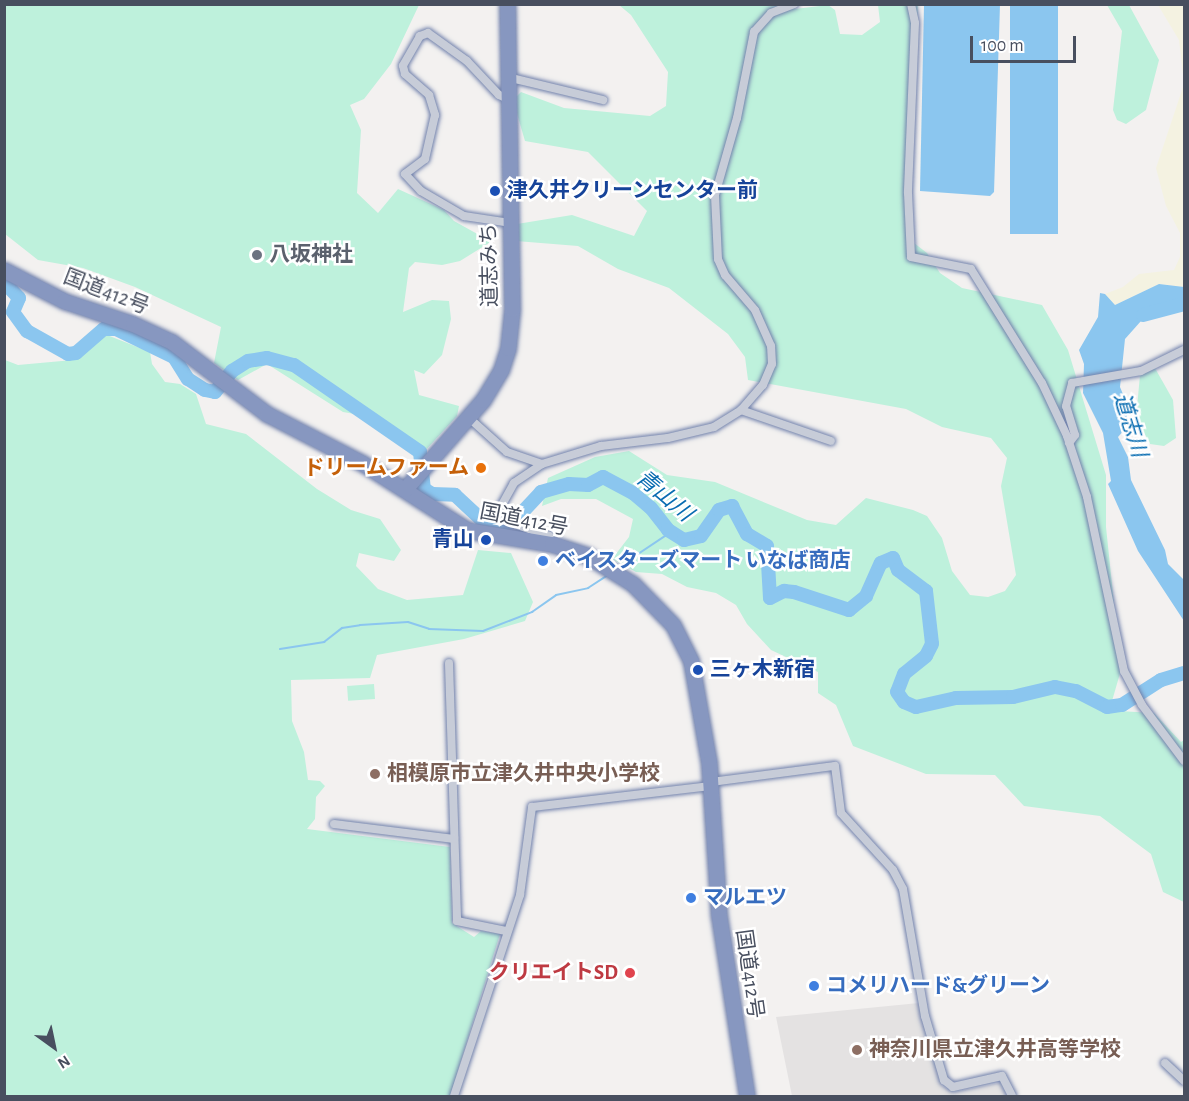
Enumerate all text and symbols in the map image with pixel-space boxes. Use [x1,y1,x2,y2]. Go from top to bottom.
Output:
scale bar [973,24,1080,62]
text: 100 m [981,37,1024,55]
place label: 津久井クリーンセンター前 [507,178,759,204]
marker: 津久井クリーンセンター前 [488,184,502,198]
street label: 道志みち [477,223,503,307]
place label: 八坂神社 [269,242,353,268]
marker: 八坂神社 [250,248,264,262]
street label: 国道412号 [60,264,152,320]
water label: 道志川 [1108,390,1152,460]
place label: ドリームファーム [301,455,469,481]
marker: ドリームファーム [474,461,488,475]
water label: 青山川 [630,465,698,527]
street label: 国道412号 [477,499,571,541]
place label: 青山 [432,527,474,553]
marker: 青山 [479,533,493,547]
place label: ベイスターズマート いなば商店 [555,548,852,574]
marker: ベイスターズマート いなば商店 [536,554,550,568]
place label: 三ヶ木新宿 [710,657,815,683]
marker: 三ヶ木新宿 [691,663,705,677]
place label: 相模原市立津久井中央小学校 [387,761,660,787]
marker: 相模原市立津久井中央小学校 [368,767,382,781]
place label: マルエツ [703,885,787,911]
marker: マルエツ [684,891,698,905]
street label: 国道412号 [730,928,768,1020]
place label: クリエイトSD [489,960,618,986]
marker: クリエイトSD [623,966,637,980]
place label: コメリハード&グリーン [826,973,1051,999]
marker: コメリハード&グリーン [807,979,821,993]
north arrow [24,1017,84,1077]
place label: 神奈川県立津久井高等学校 [869,1037,1121,1063]
marker: 神奈川県立津久井高等学校 [850,1043,864,1057]
text: N [55,1052,73,1072]

